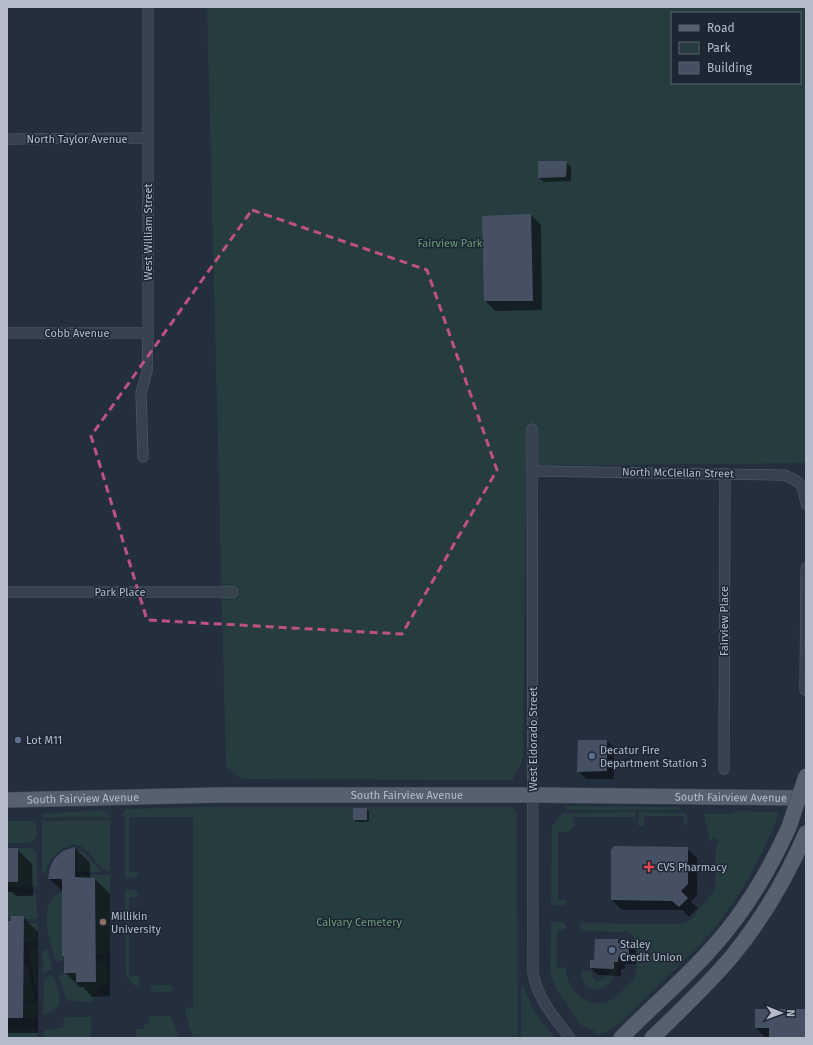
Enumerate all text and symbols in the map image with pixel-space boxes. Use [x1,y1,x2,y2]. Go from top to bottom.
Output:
legend [671,12,801,84]
text: Road [707,21,735,35]
text: Park [707,41,731,55]
text: Building [707,61,753,75]
street label: North Taylor Avenue [26,133,128,146]
street label: West William Street [142,184,155,280]
park label: Fairview Park [417,237,483,250]
street label: Cobb Avenue [45,327,109,340]
street label: North McClellan Street [622,466,734,480]
street label: Park Place [94,586,146,599]
street label: Fairview Place [718,586,731,656]
street label: West Eldorado Street [527,687,540,791]
place label: Lot M11 [26,734,62,747]
marker: Lot M11 [13,735,23,745]
place label: Decatur Fire Department Station 3 [600,744,707,770]
marker: Decatur Fire Department Station 3 [587,751,597,761]
street label: South Fairview Avenue [351,789,463,802]
street label: South Fairview Avenue [27,790,139,806]
street label: South Fairview Avenue [675,790,787,804]
place label: CVS Pharmacy [657,861,728,874]
marker: CVS Pharmacy [644,862,654,872]
place label: Millikin University [111,910,161,936]
park label: Calvary Cemetery [316,916,402,929]
marker: Millikin University [98,917,108,927]
place label: Staley Credit Union [620,938,682,964]
marker: Staley Credit Union [607,945,617,955]
north arrow [761,993,801,1033]
text: N [784,1009,797,1017]

